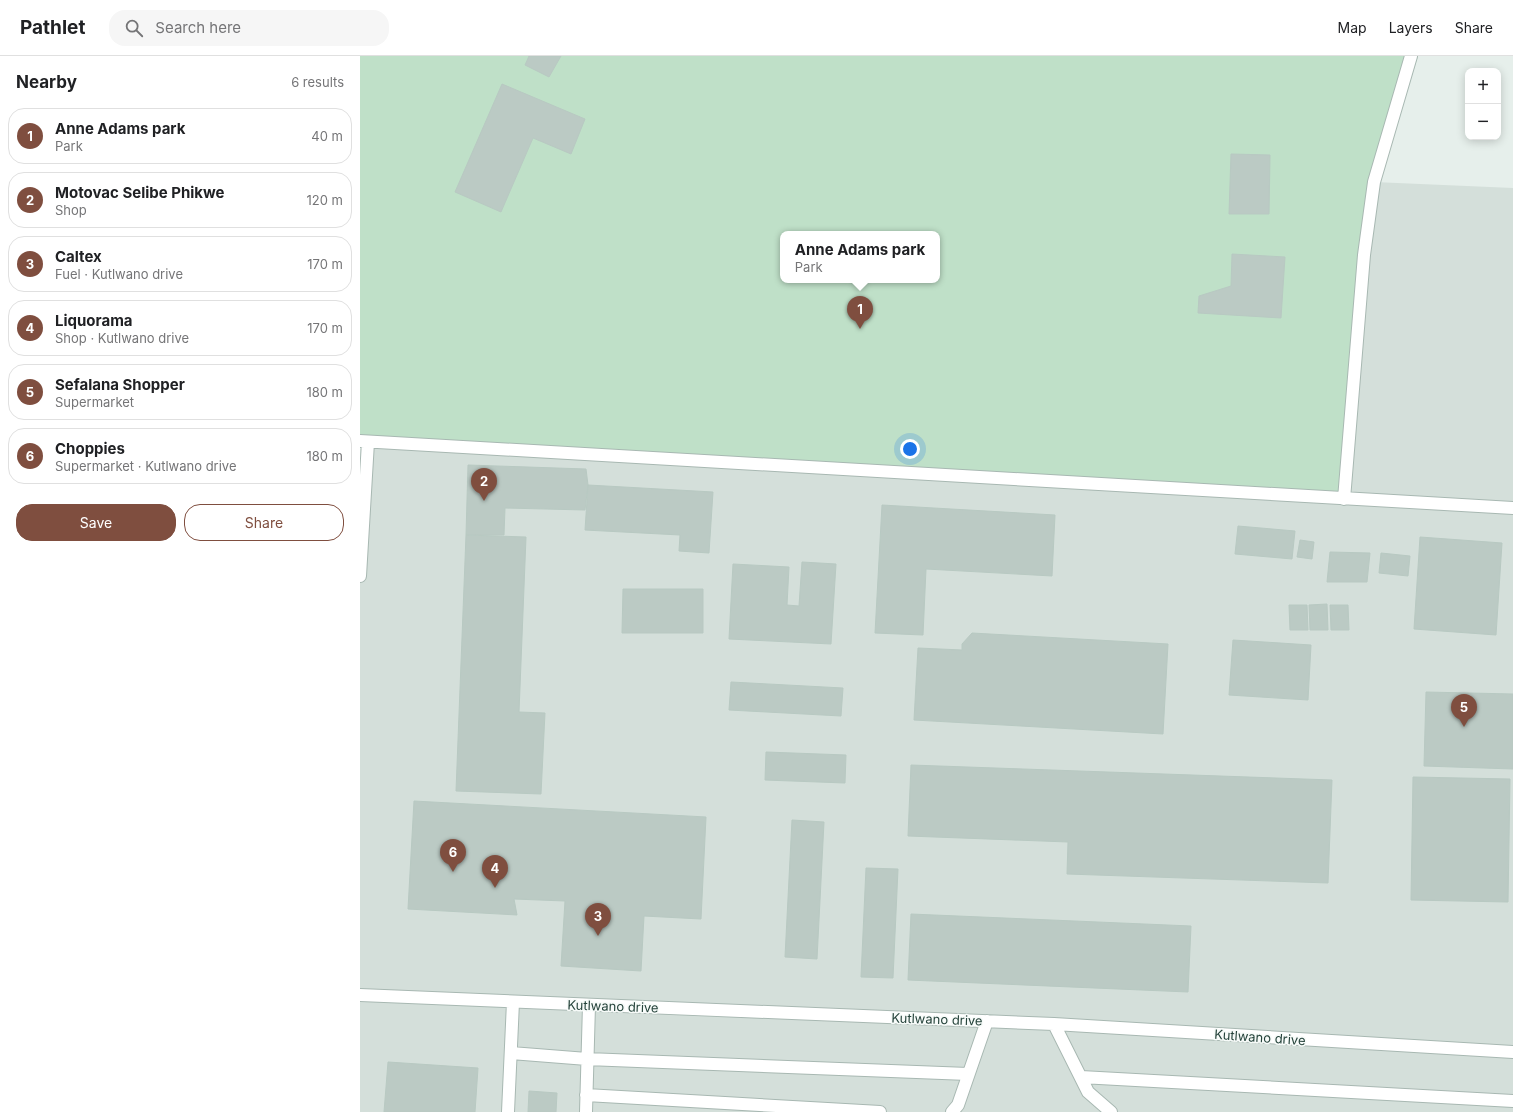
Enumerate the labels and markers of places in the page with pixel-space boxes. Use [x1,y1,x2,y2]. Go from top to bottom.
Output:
pin: 1 [847,296,873,329]
pin: 2 [471,468,497,501]
pin: 5 [1451,694,1477,727]
pin: 6 [440,839,466,872]
pin: 4 [482,855,508,888]
pin: 3 [585,903,611,936]

